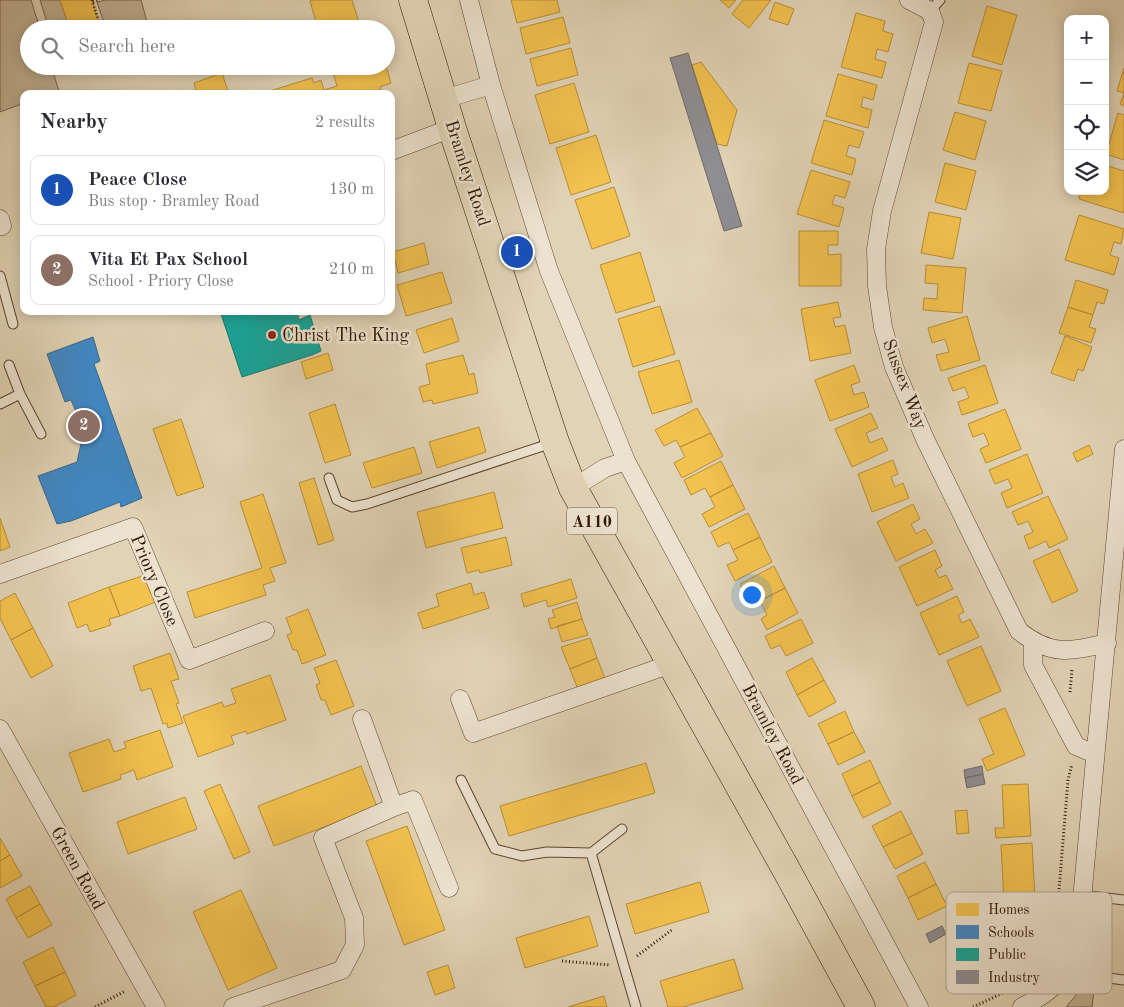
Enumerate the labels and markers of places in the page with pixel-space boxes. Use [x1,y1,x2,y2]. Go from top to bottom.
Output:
pin: 1 [501,233,533,271]
place label: Christ The King [282,327,409,345]
marker: Christ The King [266,329,278,341]
pin: 2 [68,407,100,445]

